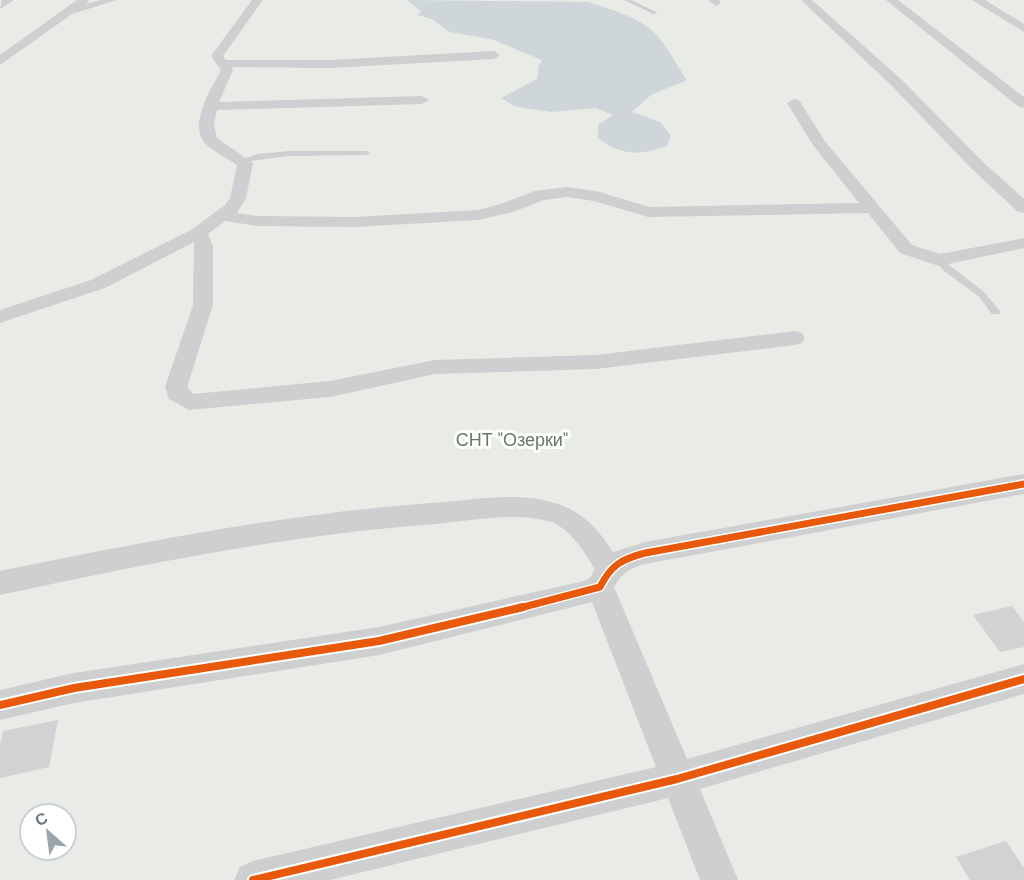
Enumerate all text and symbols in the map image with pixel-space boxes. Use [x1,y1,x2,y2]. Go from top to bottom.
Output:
park label: СНТ "Озерки" [456,428,568,452]
north arrow [18,802,78,862]
text: С [31,807,52,831]

